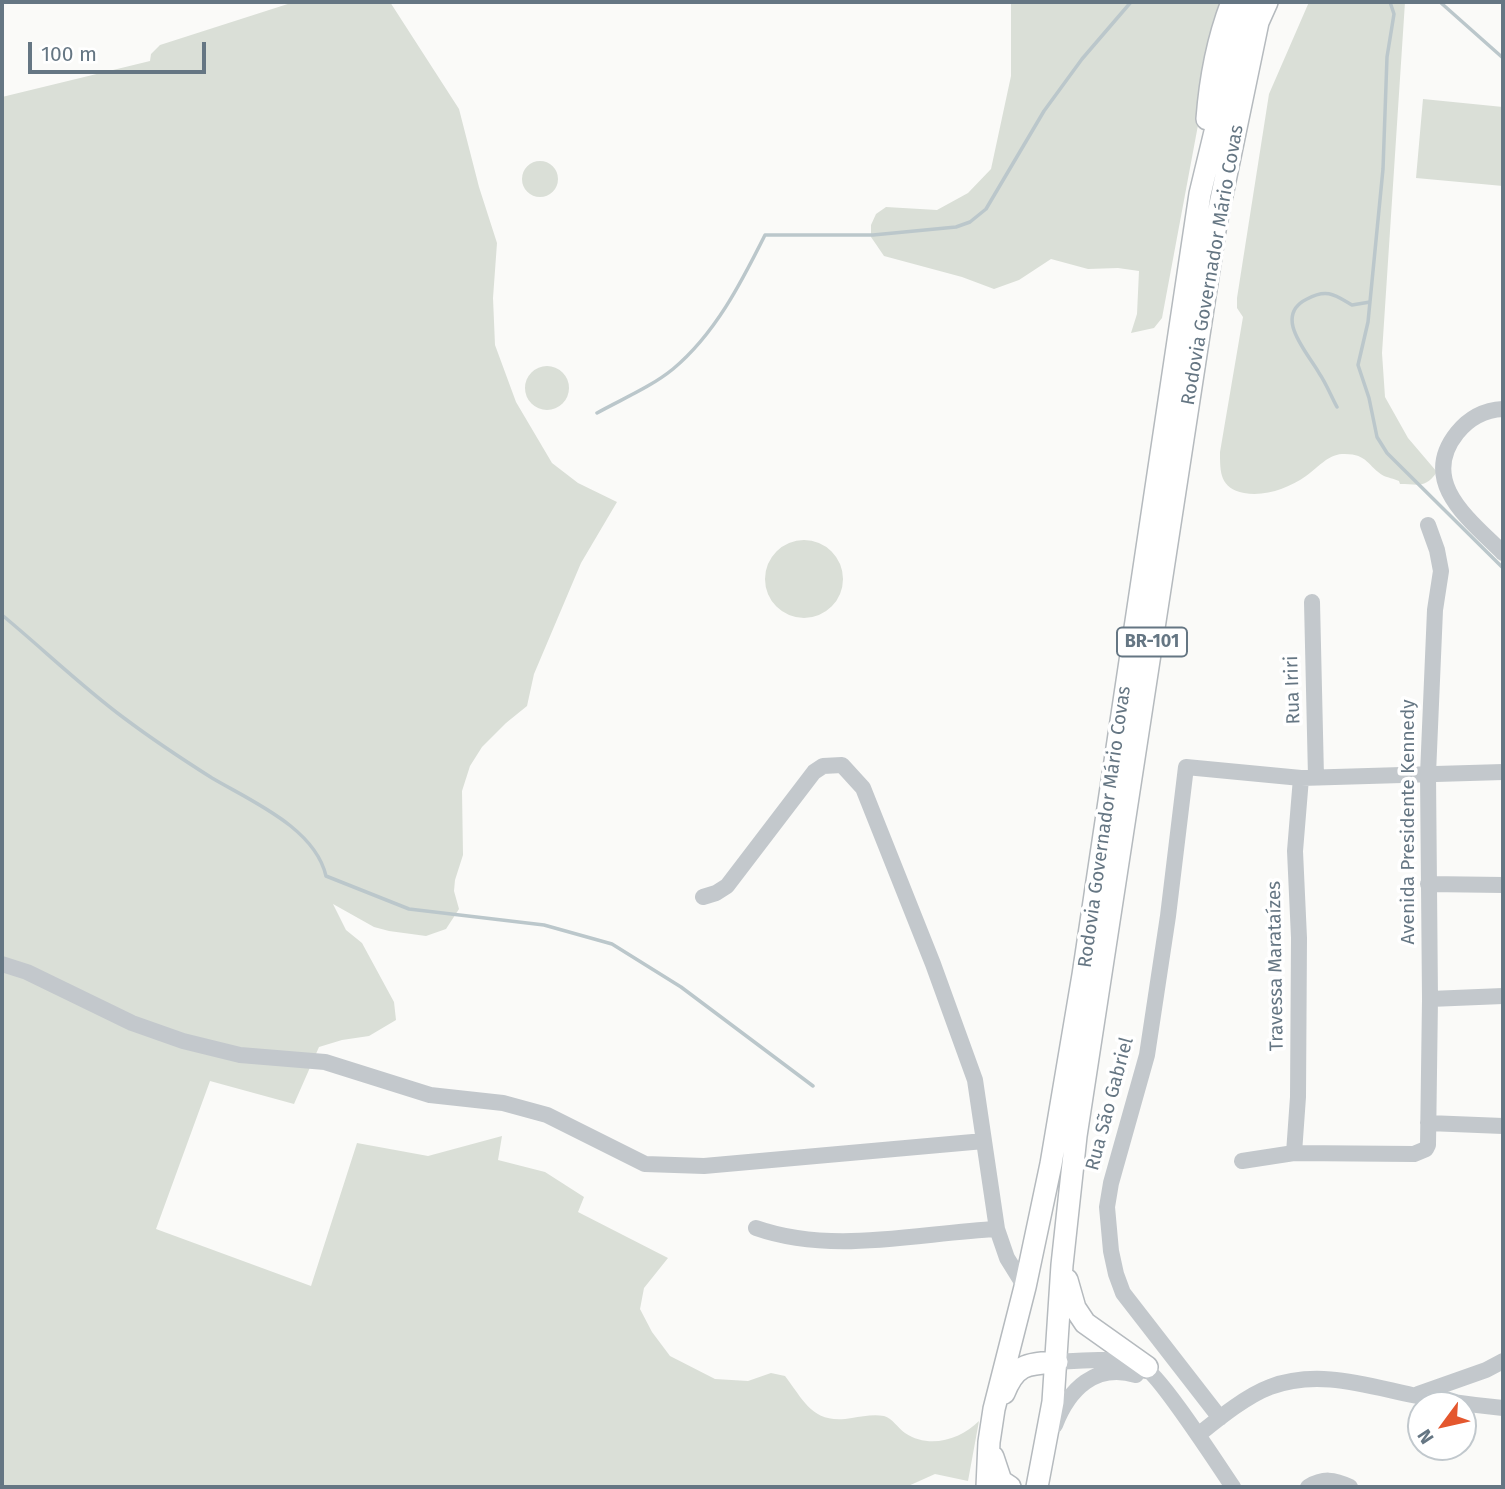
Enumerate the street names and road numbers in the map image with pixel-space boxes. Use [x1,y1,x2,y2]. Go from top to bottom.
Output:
street label: Rodovia Governador Mário Covas [1177,123,1249,407]
road number: BR-101 [1117,628,1187,656]
street label: Rua Iriri [1280,655,1306,725]
street label: Rodovia Governador Mário Covas [1074,685,1136,969]
street label: Avenida Presidente Kennedy [1398,699,1420,945]
street label: Travessa Marataízes [1263,881,1289,1051]
street label: Rua São Gabriel [1081,1035,1139,1173]

